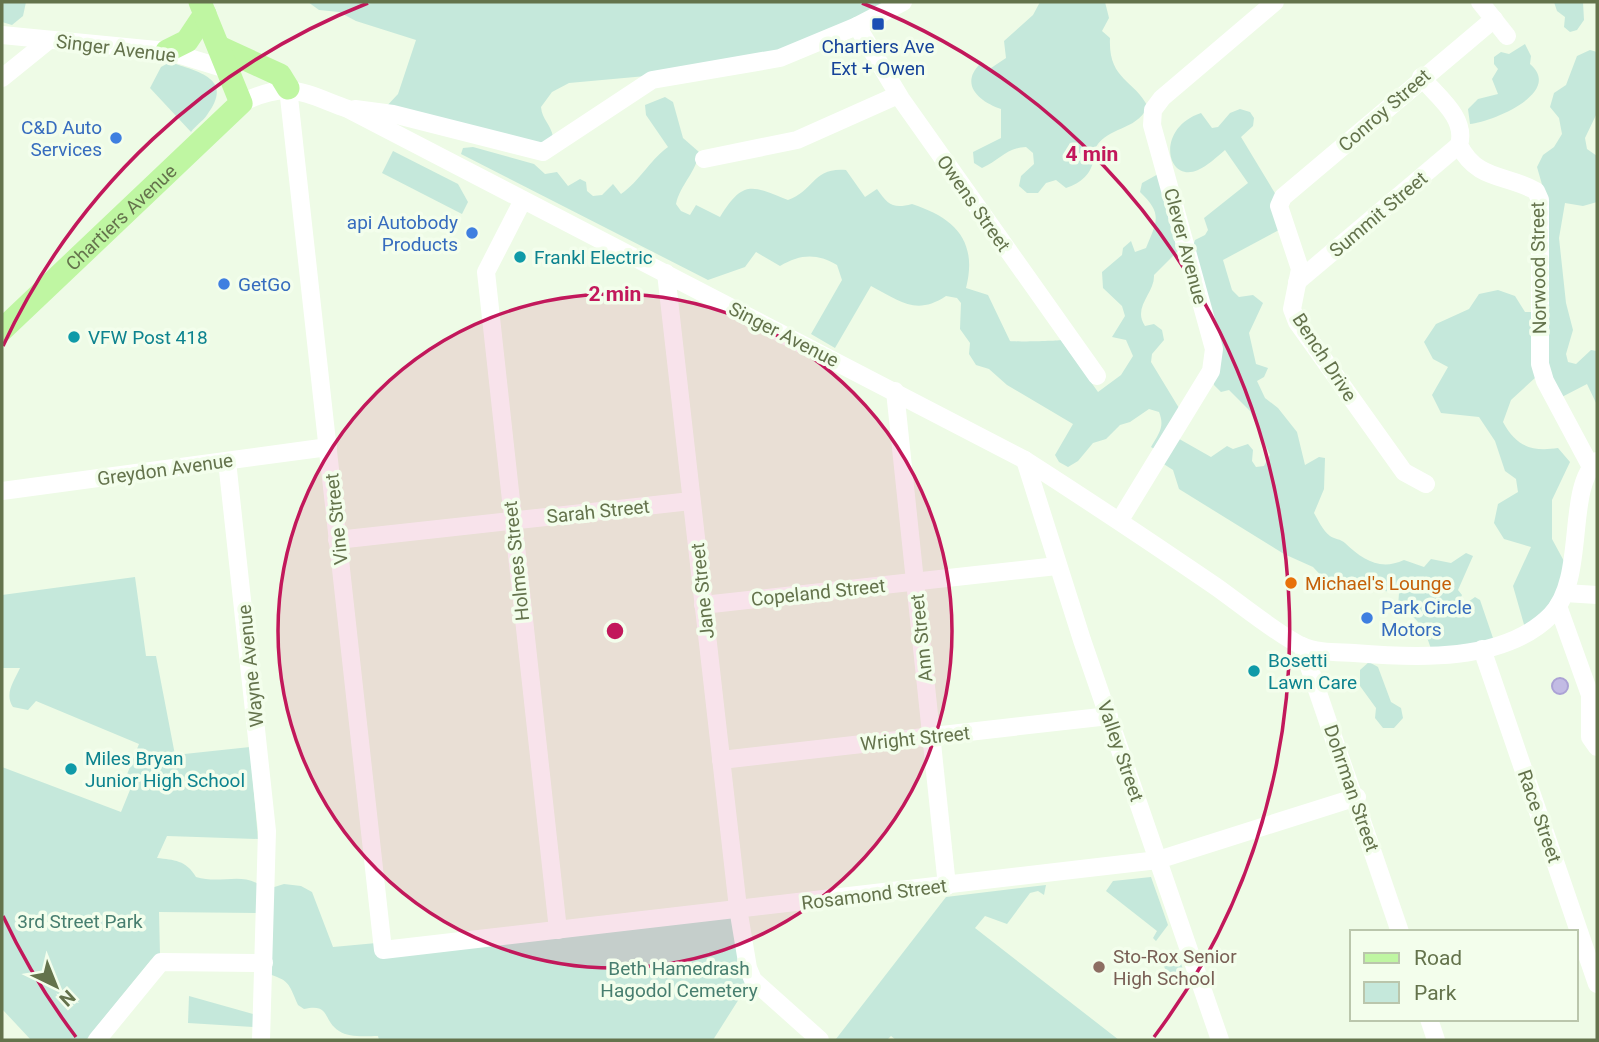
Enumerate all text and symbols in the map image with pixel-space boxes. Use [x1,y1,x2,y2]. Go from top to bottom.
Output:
marker: Chartiers Ave Ext + Owen [870,16,886,32]
street label: Singer Avenue [55,30,177,67]
place label: Chartiers Ave Ext + Owen [821,35,935,80]
street label: Conroy Street [1334,64,1435,157]
place label: C&D Auto Services [21,116,102,161]
marker: C&D Auto Services [108,130,124,146]
text: 4 min [1066,142,1118,166]
street label: Owens Street [932,151,1015,256]
street label: Chartiers Avenue [61,159,181,275]
street label: Summit Street [1325,167,1432,262]
street label: Clever Avenue [1159,185,1212,307]
street label: Norwood Street [1526,202,1551,334]
place label: api Autobody Products [347,211,458,256]
marker: api Autobody Products [464,225,480,241]
place label: Frankl Electric [534,246,653,269]
marker: Frankl Electric [512,249,528,265]
place label: GetGo [238,273,291,296]
marker: GetGo [216,276,232,292]
text: 2 min [589,282,641,306]
street label: Singer Avenue [725,297,843,372]
street label: Bench Drive [1288,309,1362,406]
place label: VFW Post 418 [88,326,208,349]
marker: VFW Post 418 [66,329,82,345]
street label: Greydon Avenue [96,449,234,490]
street label: Vine Street [320,472,353,566]
street label: Sarah Street [545,495,651,528]
street label: Holmes Street [499,500,534,622]
street label: Jane Street [686,542,719,640]
place label: Michael's Lounge [1305,572,1452,595]
street label: Copeland Street [750,574,886,611]
marker: Michael's Lounge [1283,575,1299,591]
street label: Ann Street [905,593,938,683]
place label: Park Circle Motors [1381,596,1472,641]
street label: Wayne Avenue [233,604,268,728]
marker: Park Circle Motors [1359,610,1375,626]
centre of rings [603,619,627,643]
place label: Bosetti Lawn Care [1268,649,1357,694]
marker: Bosetti Lawn Care [1246,663,1262,679]
street label: Valley Street [1093,698,1148,805]
street label: Wright Street [859,721,971,756]
street label: Dohrman Street [1319,722,1384,855]
place label: Miles Bryan Junior High School [85,747,245,792]
marker: Miles Bryan Junior High School [63,761,79,777]
street label: Race Street [1513,767,1566,866]
street label: Rosamond Street [800,874,948,915]
park label: 3rd Street Park [17,910,143,933]
legend [1350,930,1578,1021]
place label: Sto-Rox Senior High School [1113,945,1237,990]
text: Road [1414,946,1462,970]
north arrow [21,951,91,1021]
park label: Beth Hamedrash Hagodol Cemetery [600,957,758,1002]
marker: Sto-Rox Senior High School [1091,959,1107,975]
text: Park [1414,981,1457,1005]
text: N [55,985,80,1011]

